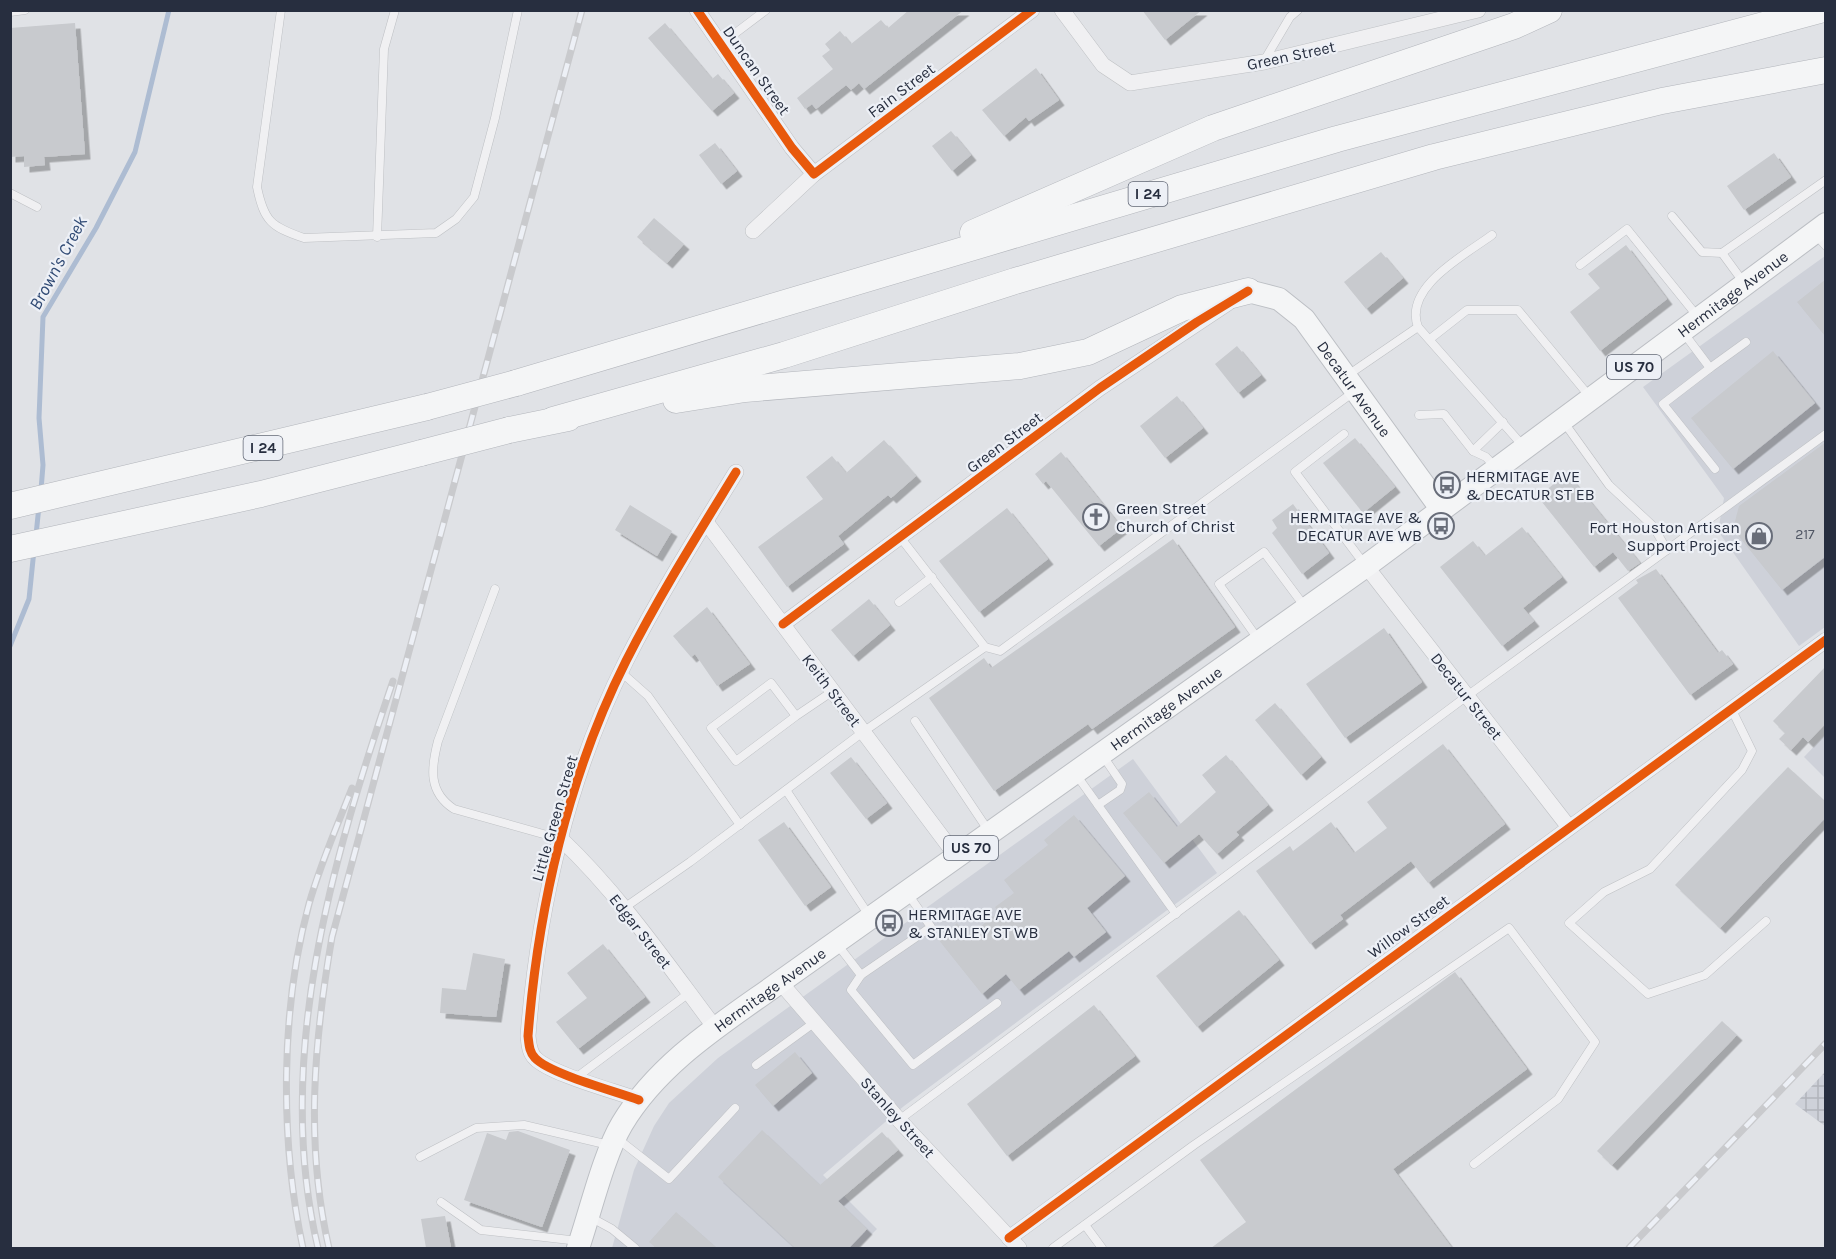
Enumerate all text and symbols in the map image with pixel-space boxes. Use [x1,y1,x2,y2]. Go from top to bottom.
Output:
street label: Duncan Street [719,22,794,118]
street label: Green Street [1245,37,1337,74]
street label: Fain Street [864,59,939,122]
road number: I 24 [1128,182,1168,206]
water label: Brown's Creek [24,212,92,314]
street label: Hermitage Avenue [1674,247,1792,341]
street label: Decatur Avenue [1313,337,1395,441]
road number: US 70 [1607,355,1661,379]
street label: Green Street [963,408,1046,477]
road number: I 24 [244,436,282,460]
place label: HERMITAGE AVE & DECATUR ST EB [1466,467,1595,504]
bus stop icon: HERMITAGE AVE & DECATUR ST EB [1432,470,1462,500]
place label: Green Street Church of Christ [1116,499,1235,536]
church icon: Green Street Church of Christ [1081,502,1111,532]
place label: HERMITAGE AVE & DECATUR AVE WB [1290,508,1422,545]
bus stop icon: HERMITAGE AVE & DECATUR AVE WB [1426,511,1456,541]
place label: Fort Houston Artisan Support Project [1589,518,1740,555]
shop icon: Fort Houston Artisan Support Project [1744,521,1774,551]
house number: 217 [1795,526,1815,543]
street label: Decatur Street [1427,649,1506,744]
street label: Keith Street [798,650,865,730]
street label: Hermitage Avenue [1106,662,1226,755]
street label: Little Green Street [527,753,582,884]
road number: US 70 [944,836,998,860]
street label: Edgar Street [605,890,676,973]
street label: Willow Street [1364,890,1453,962]
place label: HERMITAGE AVE & STANLEY ST WB [908,905,1038,942]
bus stop icon: HERMITAGE AVE & STANLEY ST WB [874,908,904,938]
street label: Hermitage Avenue [710,944,830,1036]
street label: Stanley Street [856,1073,939,1162]

